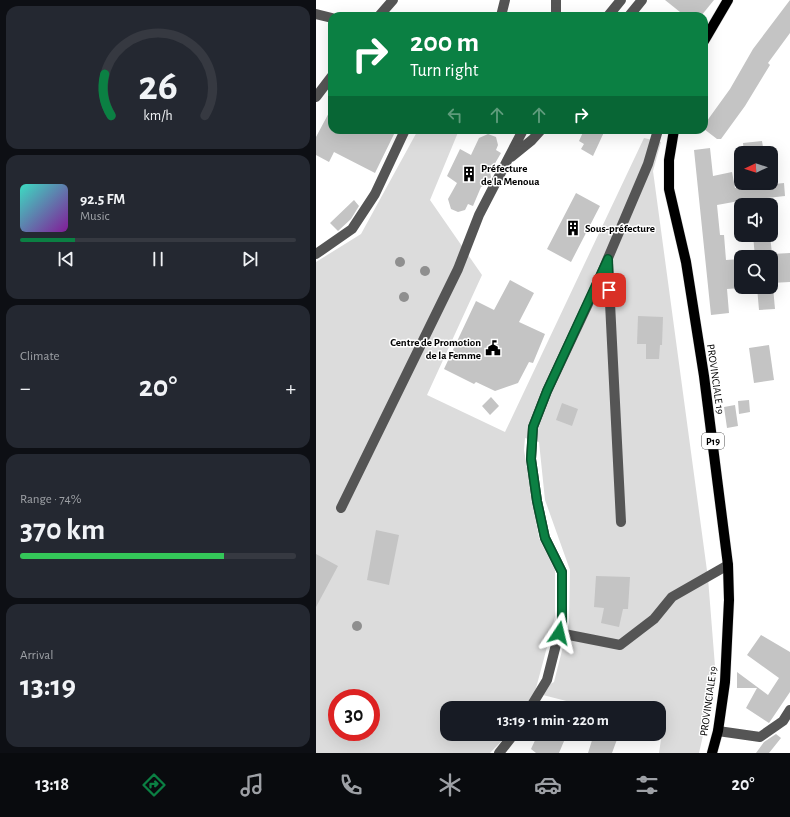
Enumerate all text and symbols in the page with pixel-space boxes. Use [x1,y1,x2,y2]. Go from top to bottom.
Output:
icon: right [344,28,396,80]
text: 200 m [410,29,479,57]
text: Turn right [410,62,479,80]
text: 26 [138,66,178,107]
icon: left [444,104,466,126]
icon: ahead [486,104,508,126]
icon: ahead [528,104,550,126]
icon: right [570,104,592,126]
text: km/h [143,108,173,122]
north arrow [734,146,778,190]
map controls [734,146,778,294]
place label: Préfecture de la Menoua [481,163,540,187]
building icon: Préfecture de la Menoua [460,165,478,183]
text: 92.5 FM [80,192,125,207]
button: sound [734,198,778,242]
text: Music [80,210,110,223]
building icon: Sous-préfecture [564,219,582,237]
place label: Sous-préfecture [585,223,655,234]
icon: previous [55,248,77,270]
icon: pause [147,248,169,270]
icon: next [239,248,261,270]
button: search [734,250,778,294]
pin [592,273,626,307]
icon: arrive [598,279,620,301]
place label: Centre de Promotion de la Femme [390,337,481,361]
public building icon: Centre de Promotion de la Femme [484,339,502,357]
street label: PROVINCIALE 19 [705,343,726,415]
text: Climate [20,350,59,363]
text: 20° [139,372,177,402]
text: − [20,377,31,399]
text: + [285,377,296,399]
road number: P19 [702,433,724,449]
text: Range · 74% [20,493,82,506]
text: 370 km [20,515,105,545]
position arrow [538,612,580,654]
text: Arrival [20,649,53,662]
street label: PROVINCIALE 19 [698,665,719,737]
text: 13:19 [20,671,76,701]
speed limit sign: 30 [328,689,380,741]
text: 13:19 · 1 min · 220 m [497,713,609,728]
icon: directions [140,771,168,799]
icon: music [238,771,266,799]
icon: phone [337,771,365,799]
icon: climate [436,771,464,799]
icon: car [534,771,562,799]
icon: filters [633,771,661,799]
text: 13:18 [35,776,69,794]
text: 20° [732,776,755,794]

